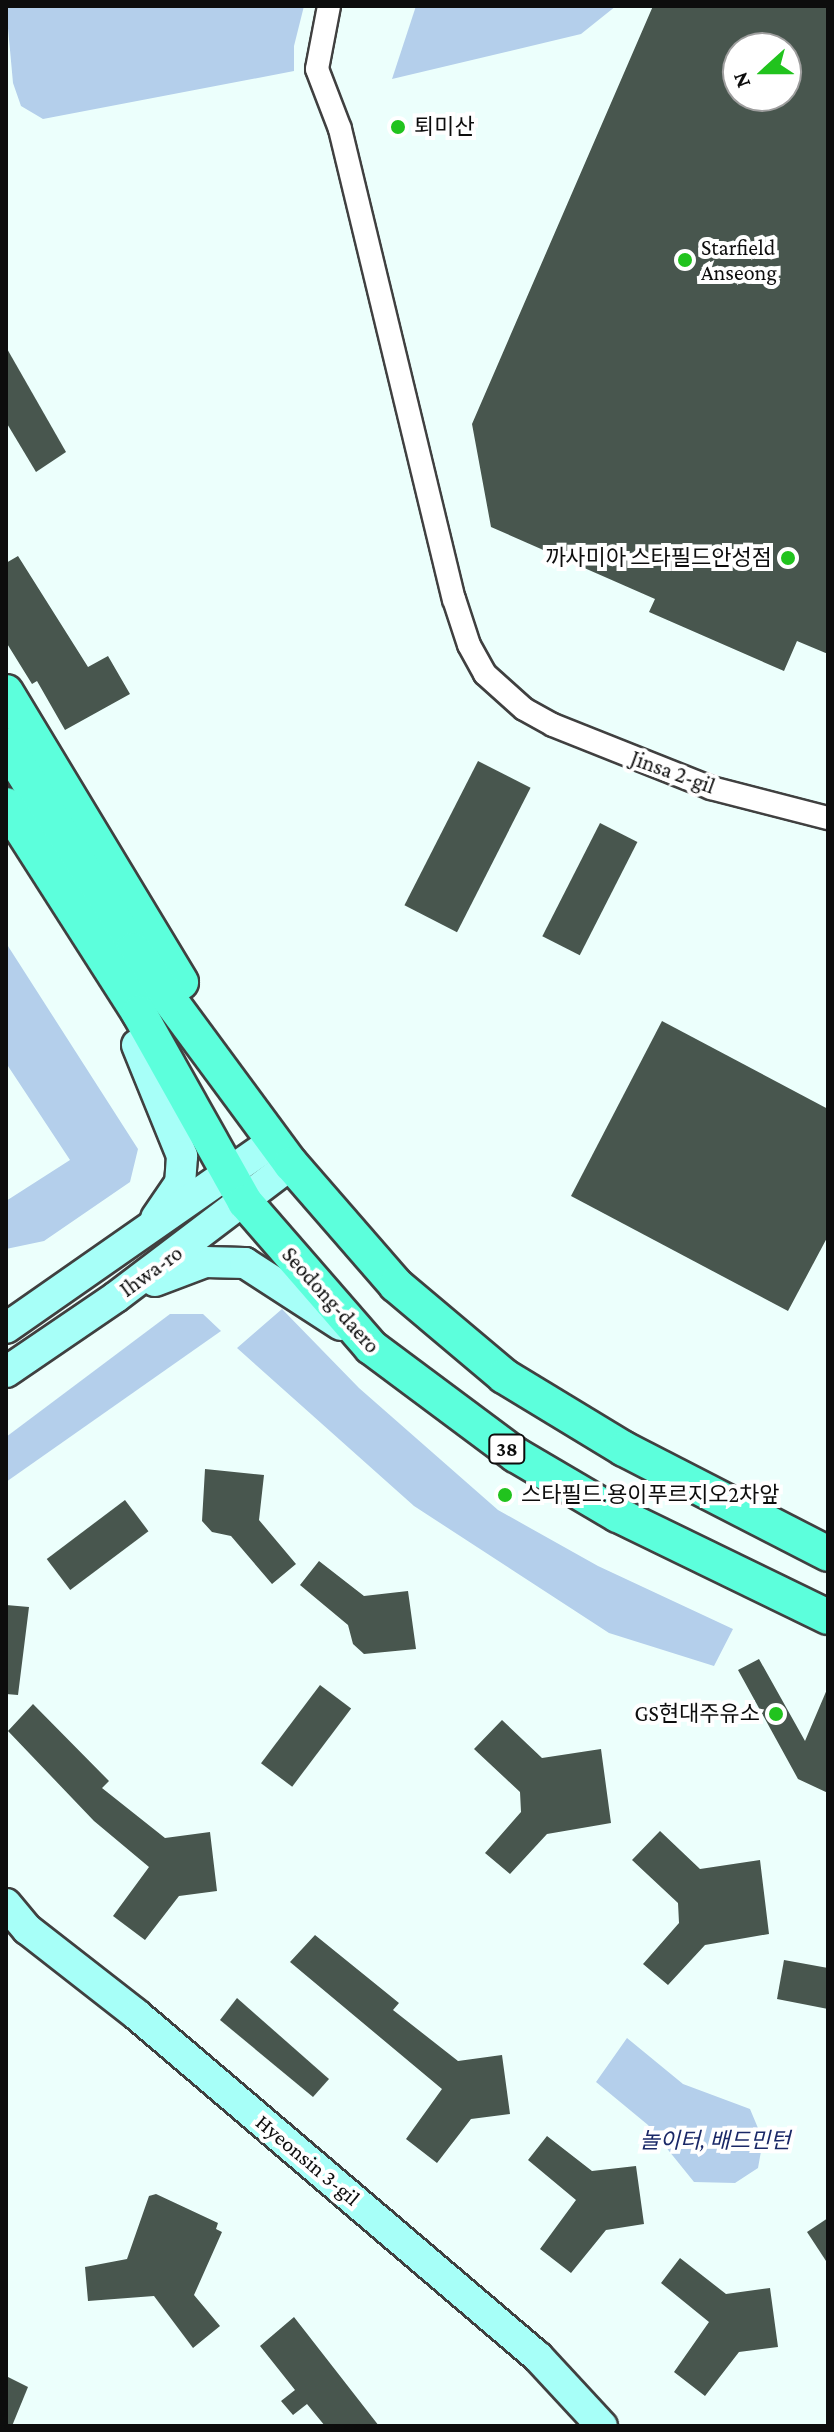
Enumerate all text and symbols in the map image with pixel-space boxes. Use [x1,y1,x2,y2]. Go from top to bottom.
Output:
north arrow [722,32,802,112]
text: N [727,69,755,92]
place label: 퇴미산 [414,114,475,140]
marker: 퇴미산 [389,118,407,136]
place label: Starfield Anseong [701,234,777,286]
marker: Starfield Anseong [676,251,694,269]
place label: 까사미아 스타필드안성점 [545,545,772,571]
marker: 까사미아 스타필드안성점 [779,549,797,567]
street label: Jinsa 2-gil [627,745,719,799]
street label: Ihwa-ro [115,1239,187,1303]
street label: Seodong-daero [276,1241,386,1359]
road number: 38 [487,1433,527,1465]
place label: 스타필드.용이푸르지오2차앞 [521,1482,779,1508]
marker: 스타필드.용이푸르지오2차앞 [496,1486,514,1504]
place label: GS현대주유소 [635,1701,760,1727]
marker: GS현대주유소 [767,1705,785,1723]
street label: Hyeonsin 3-gil [251,2109,365,2211]
park label: 놀이터, 배드민턴 [640,2128,790,2154]

